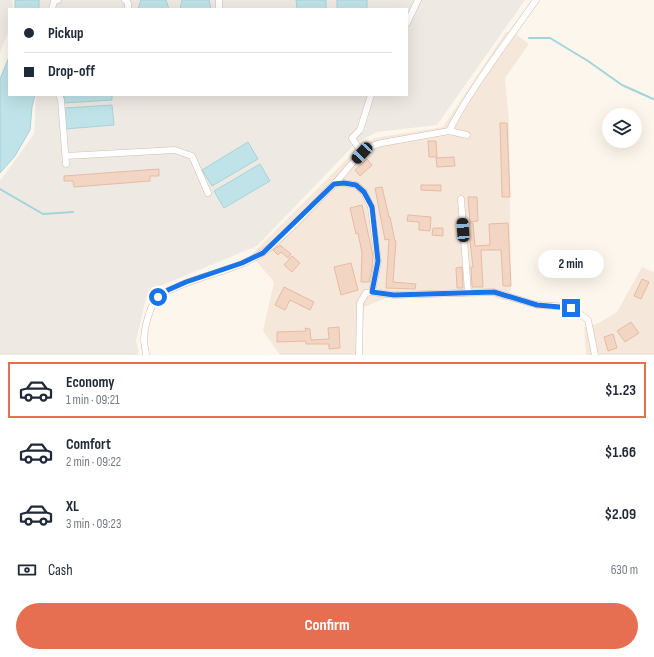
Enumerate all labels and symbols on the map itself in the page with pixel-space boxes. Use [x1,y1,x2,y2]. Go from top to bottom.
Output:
car [349,140,375,166]
car [456,218,470,242]
callout: 2 min [538,250,604,278]
route start [149,288,167,306]
route end [562,299,580,317]

